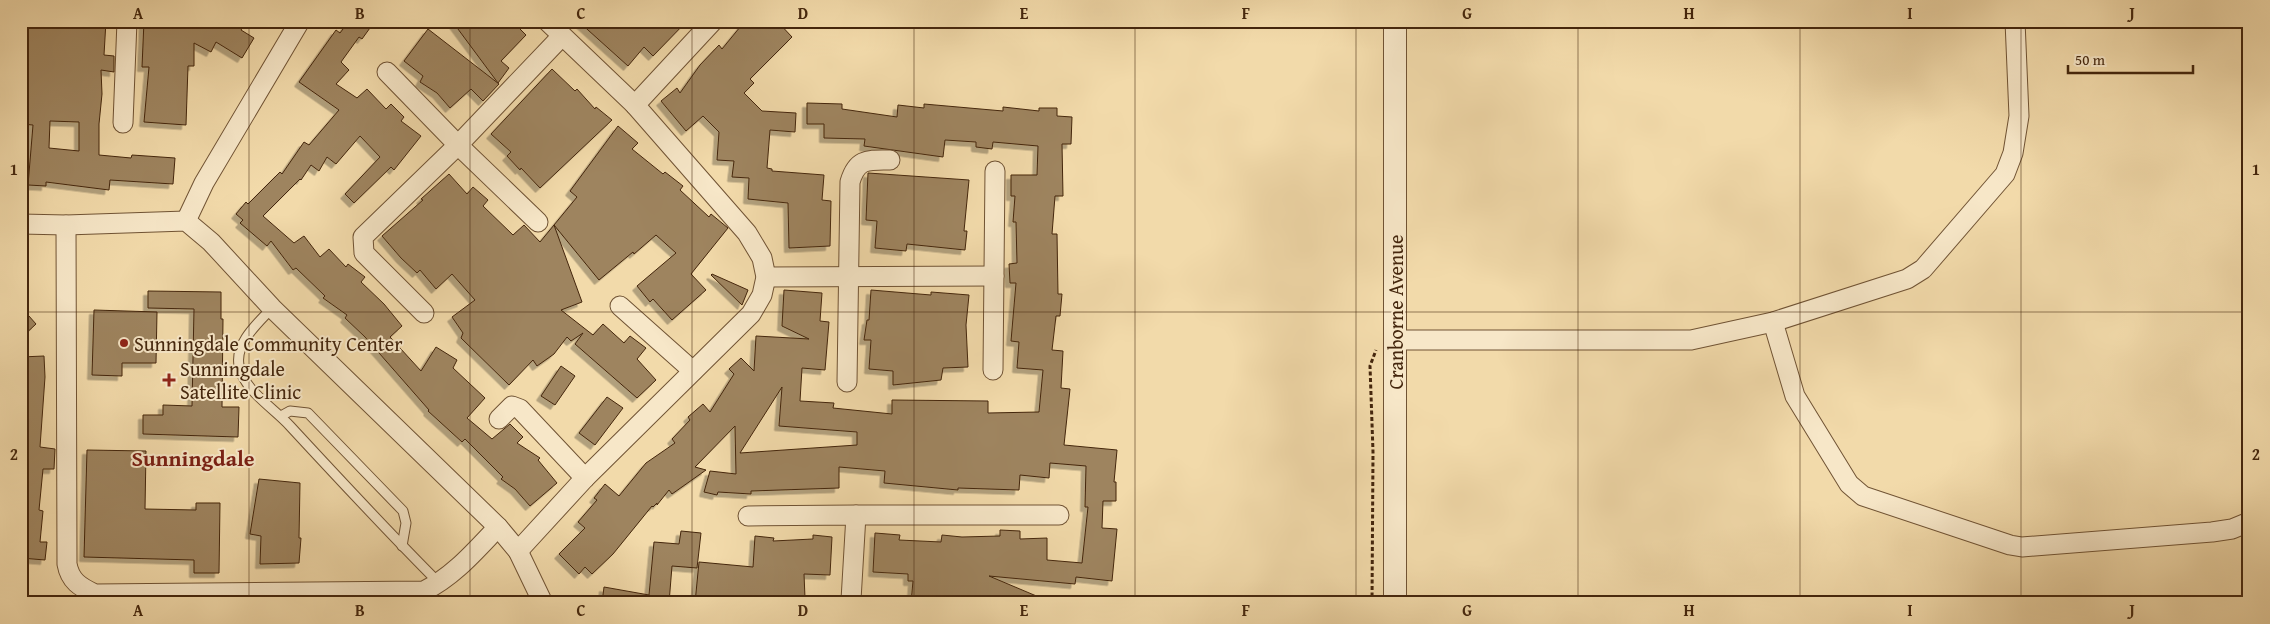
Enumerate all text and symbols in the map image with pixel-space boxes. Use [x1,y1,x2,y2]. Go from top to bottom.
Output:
text: A [133,1,144,25]
text: B [355,1,365,25]
text: C [576,1,586,25]
text: D [798,1,808,25]
text: E [1020,1,1029,25]
text: F [1242,1,1250,25]
text: G [1462,1,1472,25]
text: H [1683,1,1695,25]
text: I [1907,1,1913,25]
text: J [2126,1,2135,25]
scale bar [2068,42,2192,74]
text: 50 m [2075,49,2106,70]
text: 1 [10,157,18,181]
text: 1 [2252,157,2260,181]
street label: Cranborne Avenue [1381,235,1410,389]
place label: Sunningdale Community Center [134,329,402,358]
marker: Sunningdale Community Center [118,337,130,349]
place label: Sunningdale Satellite Clinic [180,354,301,406]
marker: Sunningdale Satellite Clinic [162,373,176,387]
text: 2 [10,442,18,466]
district label: Sunningdale [131,442,255,474]
text: 2 [2252,442,2260,466]
text: A [133,598,144,622]
text: B [355,598,365,622]
text: C [576,598,586,622]
text: D [798,598,808,622]
text: E [1020,598,1029,622]
text: F [1242,598,1250,622]
text: G [1462,598,1472,622]
text: H [1683,598,1695,622]
text: I [1907,598,1913,622]
text: J [2126,598,2135,622]

